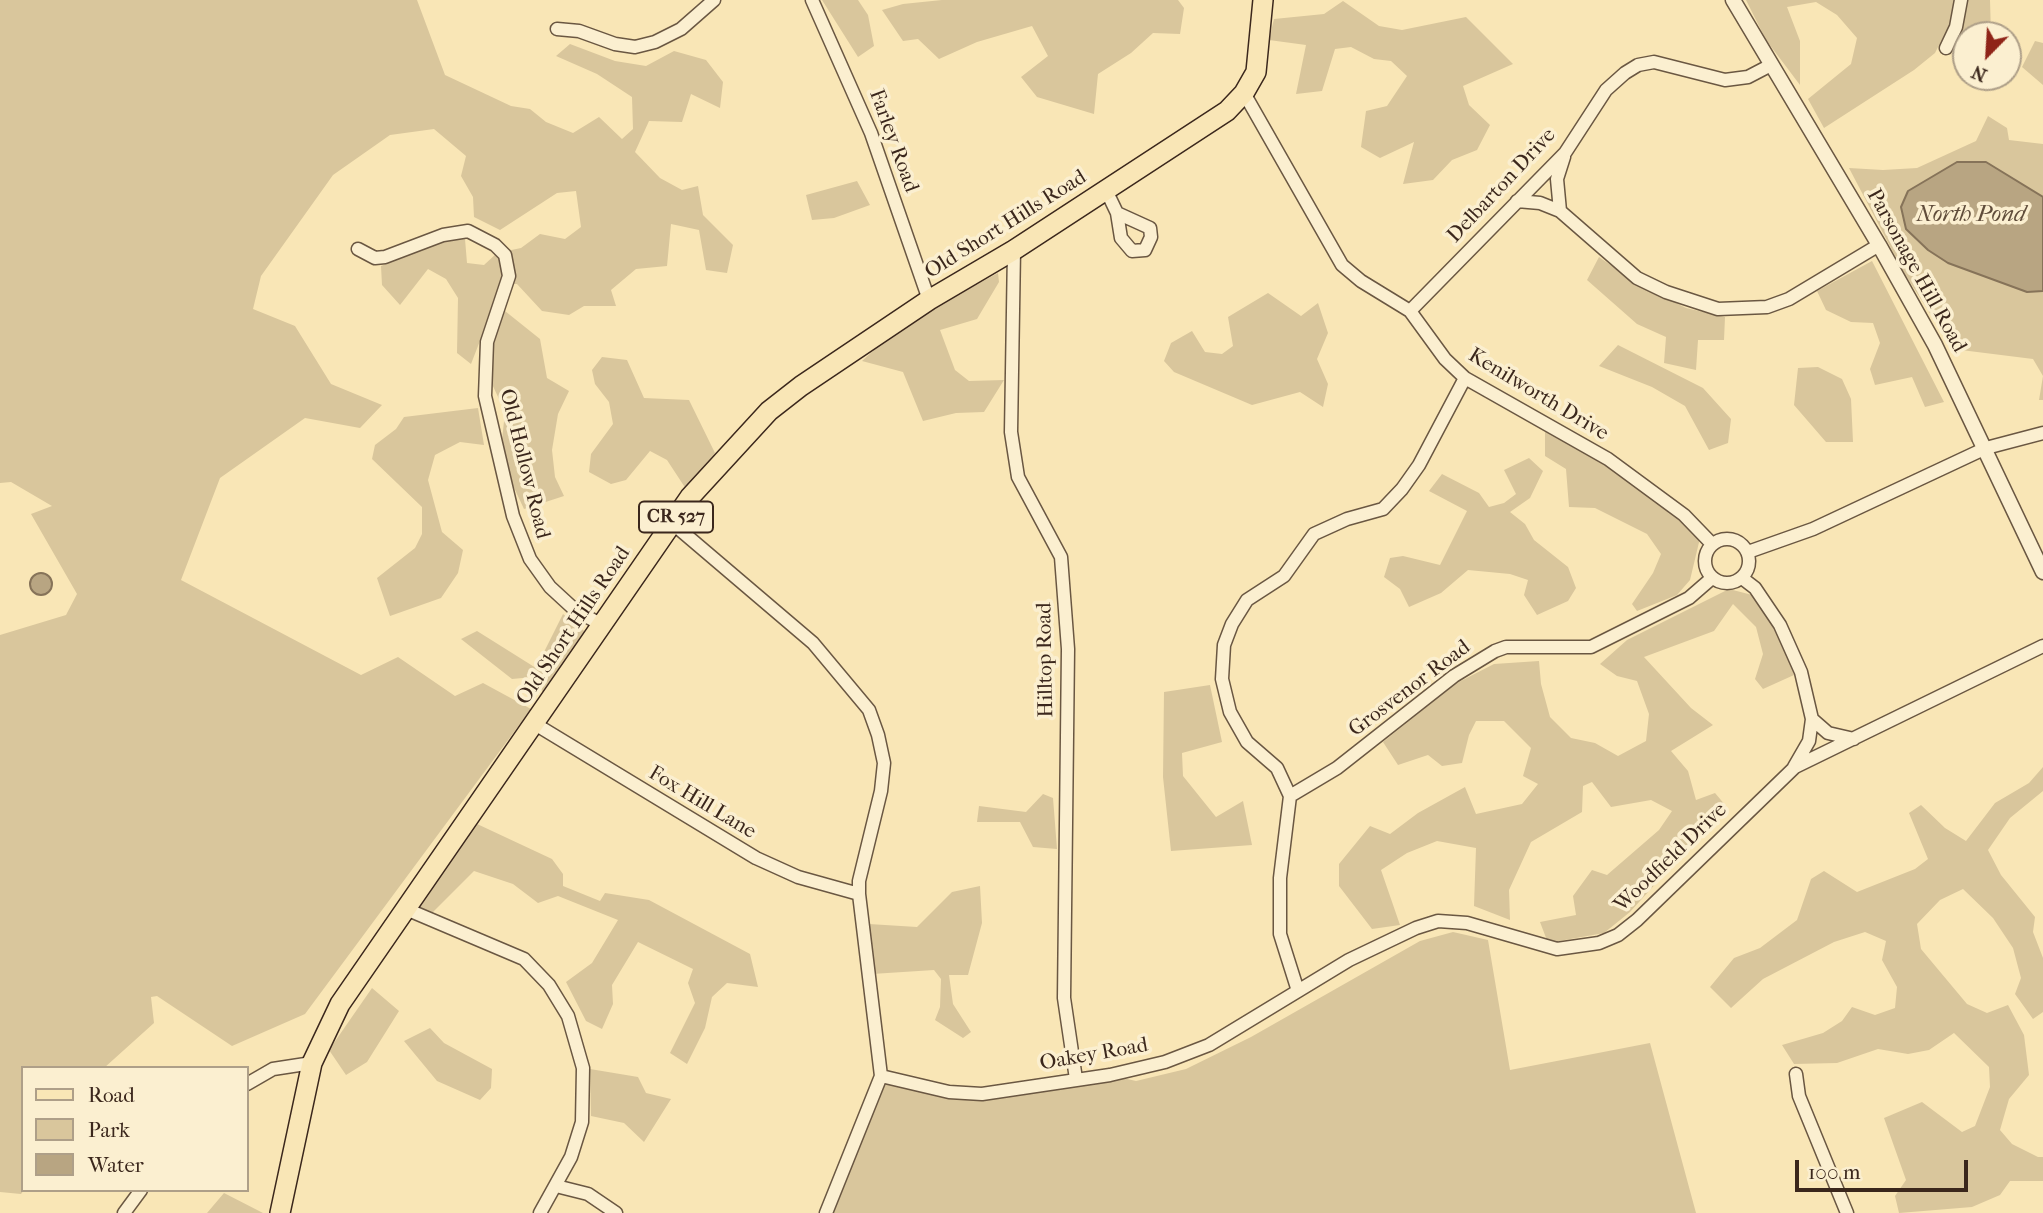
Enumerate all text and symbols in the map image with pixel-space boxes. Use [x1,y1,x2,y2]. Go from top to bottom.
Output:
north arrow [1952,21,2022,91]
text: N [1968,60,1990,86]
street label: Farley Road [863,86,923,196]
street label: Delbarton Drive [1442,123,1562,249]
street label: Old Short Hills Road [921,165,1091,285]
street label: Parsonage Hill Road [1861,185,1971,357]
water label: North Pond [1916,201,2026,229]
street label: Kenilworth Drive [1463,343,1613,447]
street label: Old Hollow Road [493,386,555,542]
road number: CR 527 [639,502,713,532]
street label: Old Short Hills Road [512,542,636,710]
street label: Hilltop Road [1032,602,1060,718]
street label: Grosvenor Road [1344,635,1476,743]
street label: Fox Hill Lane [644,761,760,845]
street label: Woodfield Drive [1609,798,1733,918]
street label: Oakey Road [1038,1033,1150,1077]
legend [21,1066,248,1192]
text: Road [88,1083,135,1107]
text: Park [88,1118,130,1142]
scale bar [1798,1146,1971,1190]
text: Water [88,1153,144,1177]
text: 100 m [1808,1160,1861,1184]

